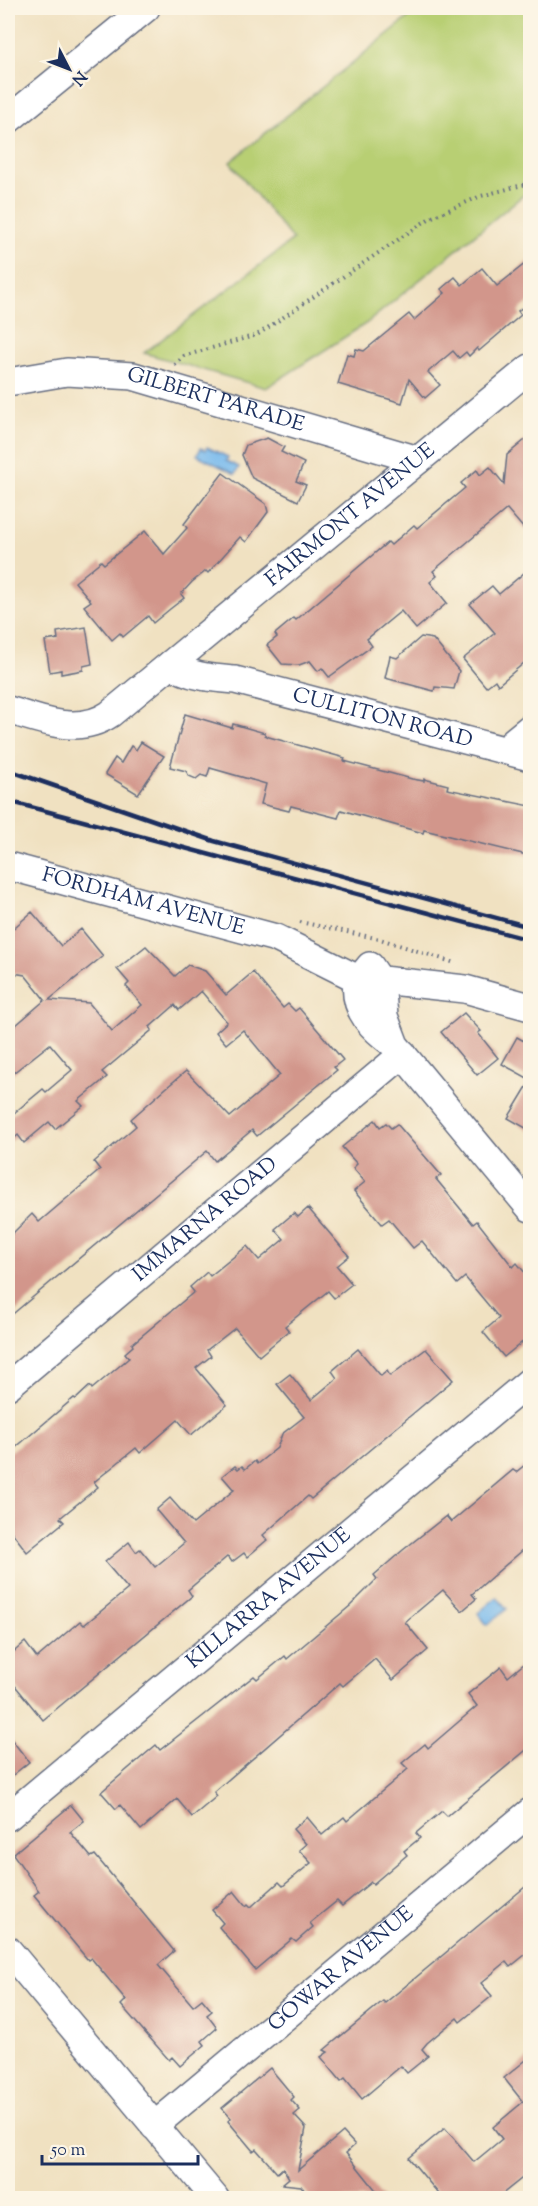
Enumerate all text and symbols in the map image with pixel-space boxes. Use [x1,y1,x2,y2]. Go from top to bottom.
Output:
north arrow [39,39,99,99]
text: N [65,65,91,90]
street label: GILBERT PARADE [123,360,308,441]
street label: FAIRMONT AVENUE [259,436,442,595]
street label: CULLITON ROAD [289,681,476,756]
street label: FORDHAM AVENUE [38,861,248,944]
street label: IMMARNA ROAD [127,1150,284,1290]
street label: KILLARRA AVENUE [180,1521,358,1677]
street label: GOWAR AVENUE [262,1900,421,2039]
scale bar [42,2128,198,2166]
text: 50 m [50,2138,86,2164]

